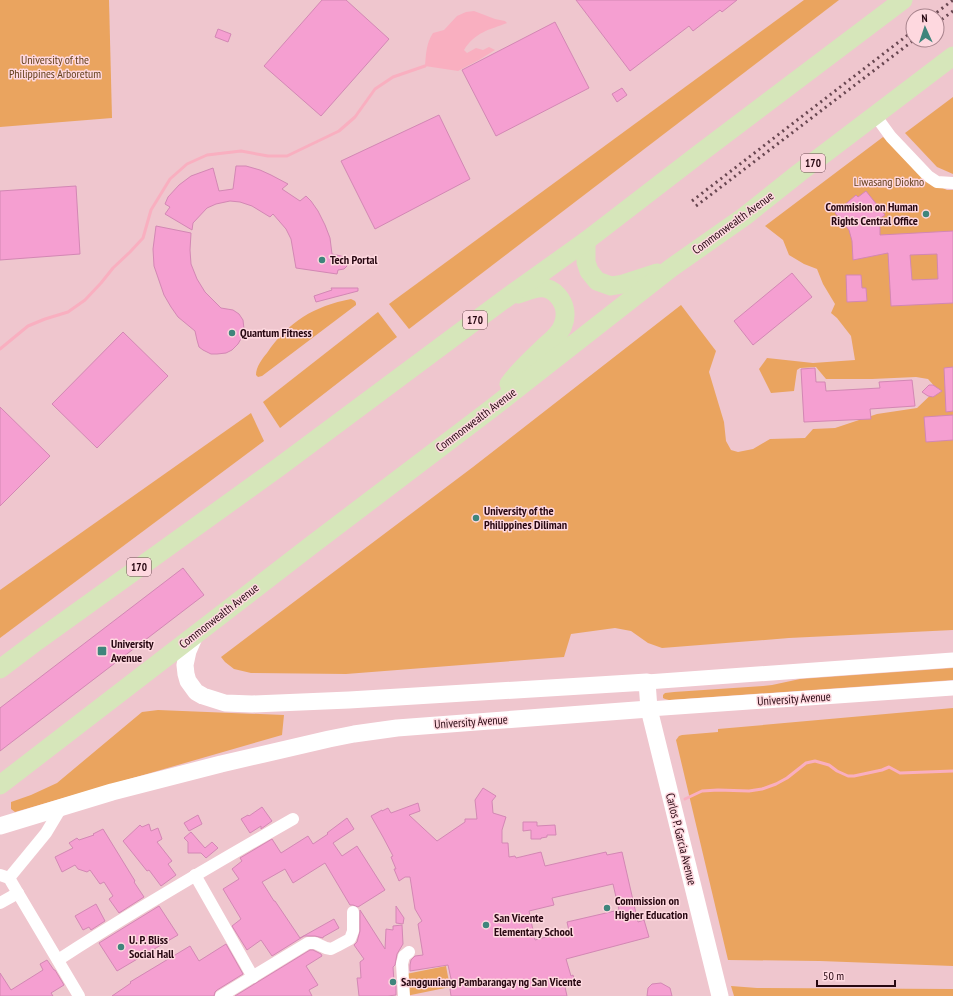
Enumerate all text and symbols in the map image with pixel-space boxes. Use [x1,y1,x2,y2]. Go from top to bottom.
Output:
north arrow [905,8,945,48]
text: N [921,11,928,25]
park label: University of the Philippines Arboretum [9,52,101,81]
road number: 170 [801,154,825,172]
park label: Liwasang Diokno [854,174,924,189]
street label: Commonwealth Avenue [689,188,776,257]
place label: Commision on Human Rights Central Office [826,199,918,228]
marker: Commision on Human Rights Central Office [921,209,931,219]
place label: Tech Portal [330,252,378,267]
marker: Tech Portal [317,255,327,265]
road number: 170 [463,311,487,329]
place label: Quantum Fitness [240,325,312,340]
marker: Quantum Fitness [227,328,237,338]
street label: Commonwealth Avenue [432,384,519,455]
place label: University of the Philippines Diliman [484,503,567,532]
marker: University of the Philippines Diliman [471,513,481,523]
road number: 170 [127,558,151,576]
street label: Commonwealth Avenue [176,580,262,651]
place label: University Avenue [110,636,154,665]
marker: University Avenue [96,645,108,657]
street label: University Avenue [757,688,831,709]
street label: University Avenue [434,711,508,732]
street label: Carlos P. Garcia Avenue [663,791,700,886]
place label: Commission on Higher Education [615,893,688,922]
marker: Commission on Higher Education [602,903,612,913]
place label: San Vicente Elementary School [494,910,573,939]
marker: San Vicente Elementary School [481,920,491,930]
place label: U. P. Bliss Social Hall [129,932,174,961]
marker: U. P. Bliss Social Hall [116,942,126,952]
scale bar [817,962,895,988]
text: 50 m [823,968,844,983]
place label: Sangguniang Pambarangay ng San Vicente [401,974,581,989]
marker: Sangguniang Pambarangay ng San Vicente [388,977,398,987]

